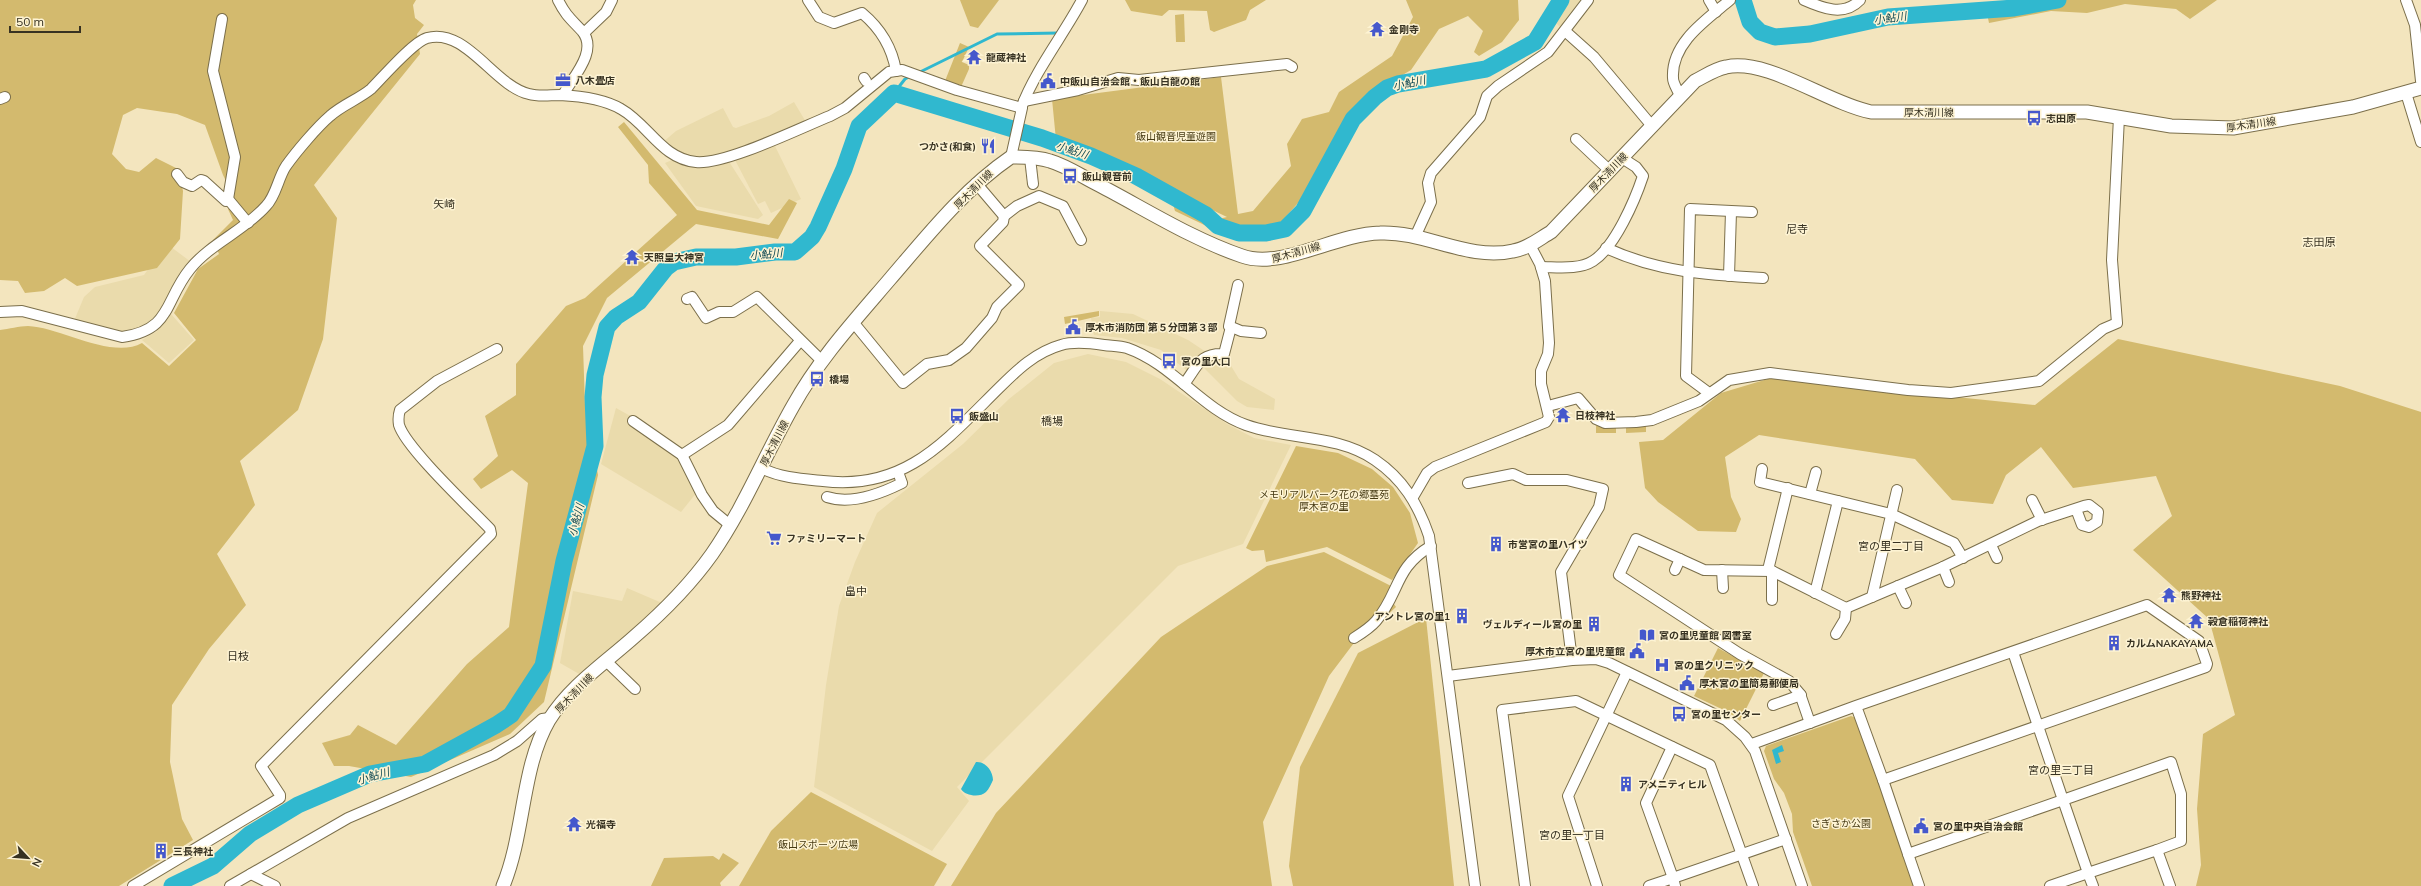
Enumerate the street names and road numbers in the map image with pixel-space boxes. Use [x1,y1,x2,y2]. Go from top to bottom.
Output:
street label: 厚木清川線 [1904,106,1954,119]
street label: 厚木清川線 [2225,115,2277,134]
street label: 厚木清川線 [1586,150,1630,195]
street label: 厚木清川線 [951,167,996,212]
street label: 厚木清川線 [1270,239,1322,266]
street label: 厚木清川線 [757,418,792,468]
street label: 厚木清川線 [552,671,596,716]

